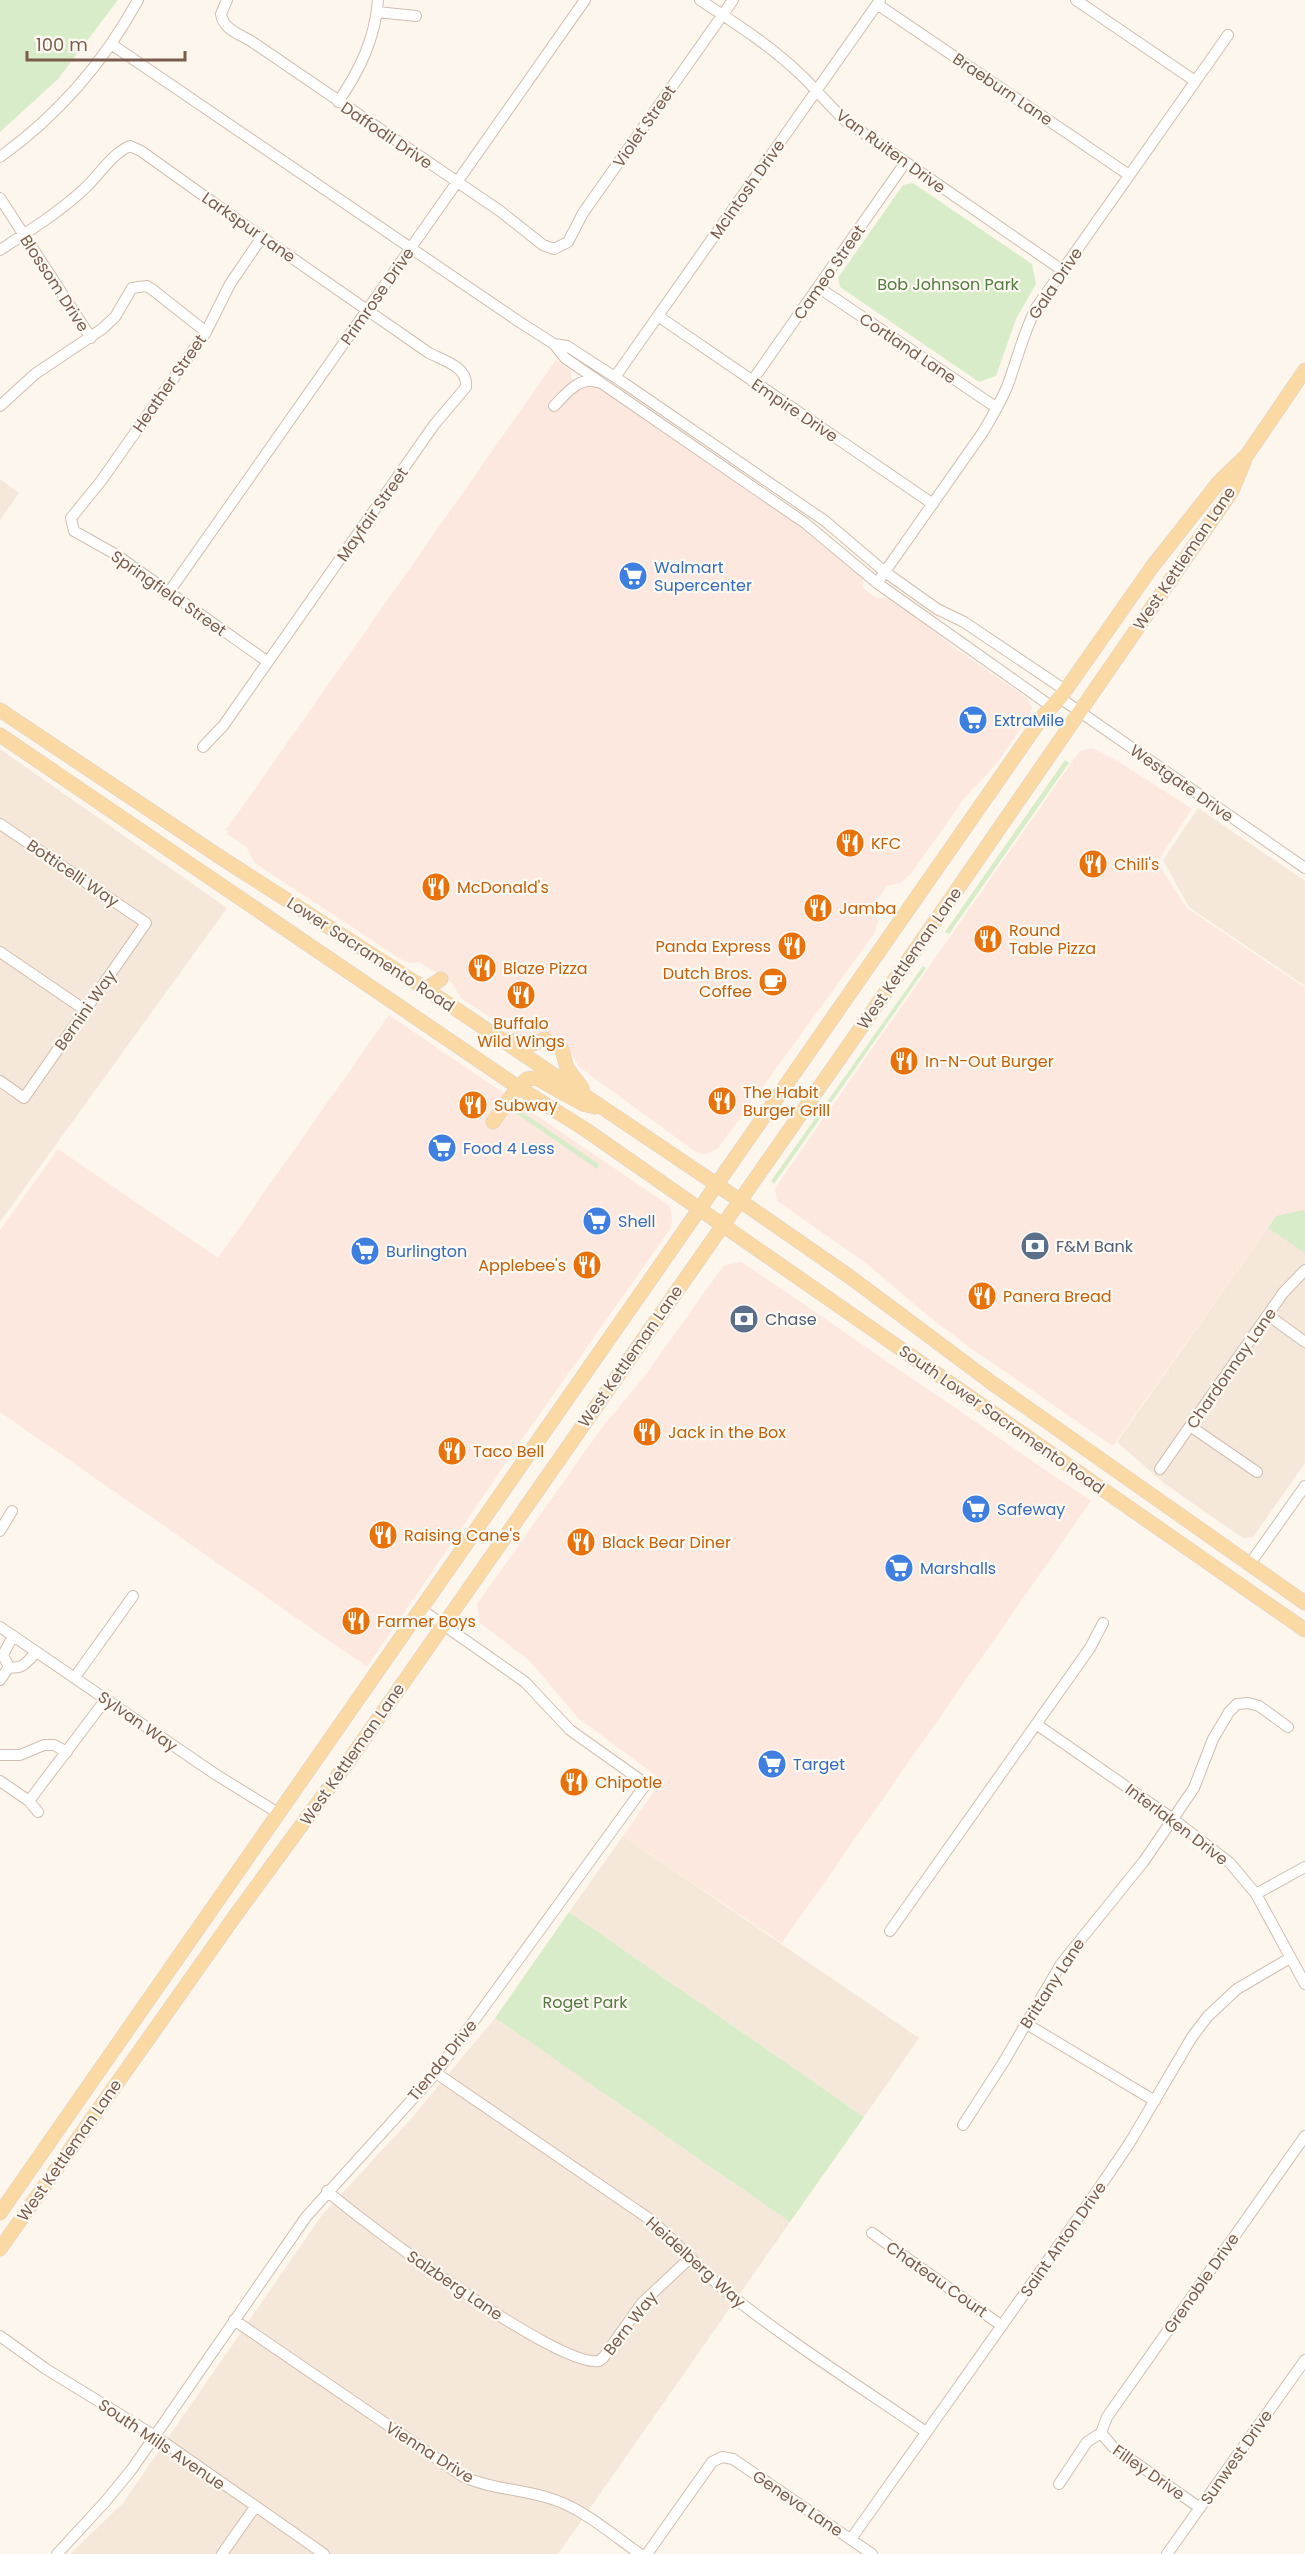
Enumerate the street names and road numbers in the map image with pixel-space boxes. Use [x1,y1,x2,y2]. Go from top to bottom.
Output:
street label: Braeburn Lane [948,47,1057,131]
street label: Violet Street [608,80,681,172]
street label: Daffodil Drive [336,96,437,175]
street label: Van Ruiten Drive [831,104,950,199]
street label: McIntosh Drive [705,135,790,244]
street label: Larkspur Lane [197,187,300,268]
street label: Cameo Street [788,220,871,324]
street label: Blossom Drive [14,230,95,336]
street label: Primrose Drive [335,243,420,350]
street label: Gala Drive [1023,243,1088,324]
street label: Cortland Lane [855,307,961,389]
street label: Heather Street [127,329,212,437]
street label: Empire Drive [747,373,843,448]
street label: Mayfair Street [331,462,414,566]
street label: West Kettleman Lane [1128,482,1241,635]
street label: Springfield Street [106,545,231,642]
street label: Westgate Drive [1125,739,1238,828]
street label: Botticelli Way [22,834,123,913]
street label: West Kettleman Lane [852,883,967,1034]
street label: Lower Sacramento Road [282,891,459,1017]
street label: Bernini Way [49,965,122,1055]
street label: West Kettleman Lane [573,1281,688,1432]
street label: Chardonnay Lane [1181,1303,1282,1433]
street label: South Lower Sacramento Road [894,1339,1109,1499]
street label: West Kettleman Lane [295,1679,410,1830]
street label: Sylvan Way [93,1686,182,1757]
street label: Interlaken Drive [1120,1778,1233,1871]
street label: Brittany Lane [1015,1934,1090,2033]
street label: Tienda Drive [402,2015,482,2106]
street label: West Kettleman Lane [12,2075,127,2226]
street label: Saint Anton Drive [1015,2177,1112,2302]
street label: Heidelberg Way [641,2211,750,2313]
street label: Grenoble Drive [1158,2228,1245,2338]
street label: Chateau Court [881,2236,992,2323]
street label: Salzberg Lane [402,2245,507,2326]
street label: Bern Way [598,2286,663,2360]
street label: South Mills Avenue [94,2393,230,2496]
street label: Sunwest Drive [1195,2405,1278,2510]
street label: Vienna Drive [381,2416,478,2489]
street label: Filley Drive [1108,2439,1189,2506]
street label: Geneva Lane [748,2465,848,2542]

